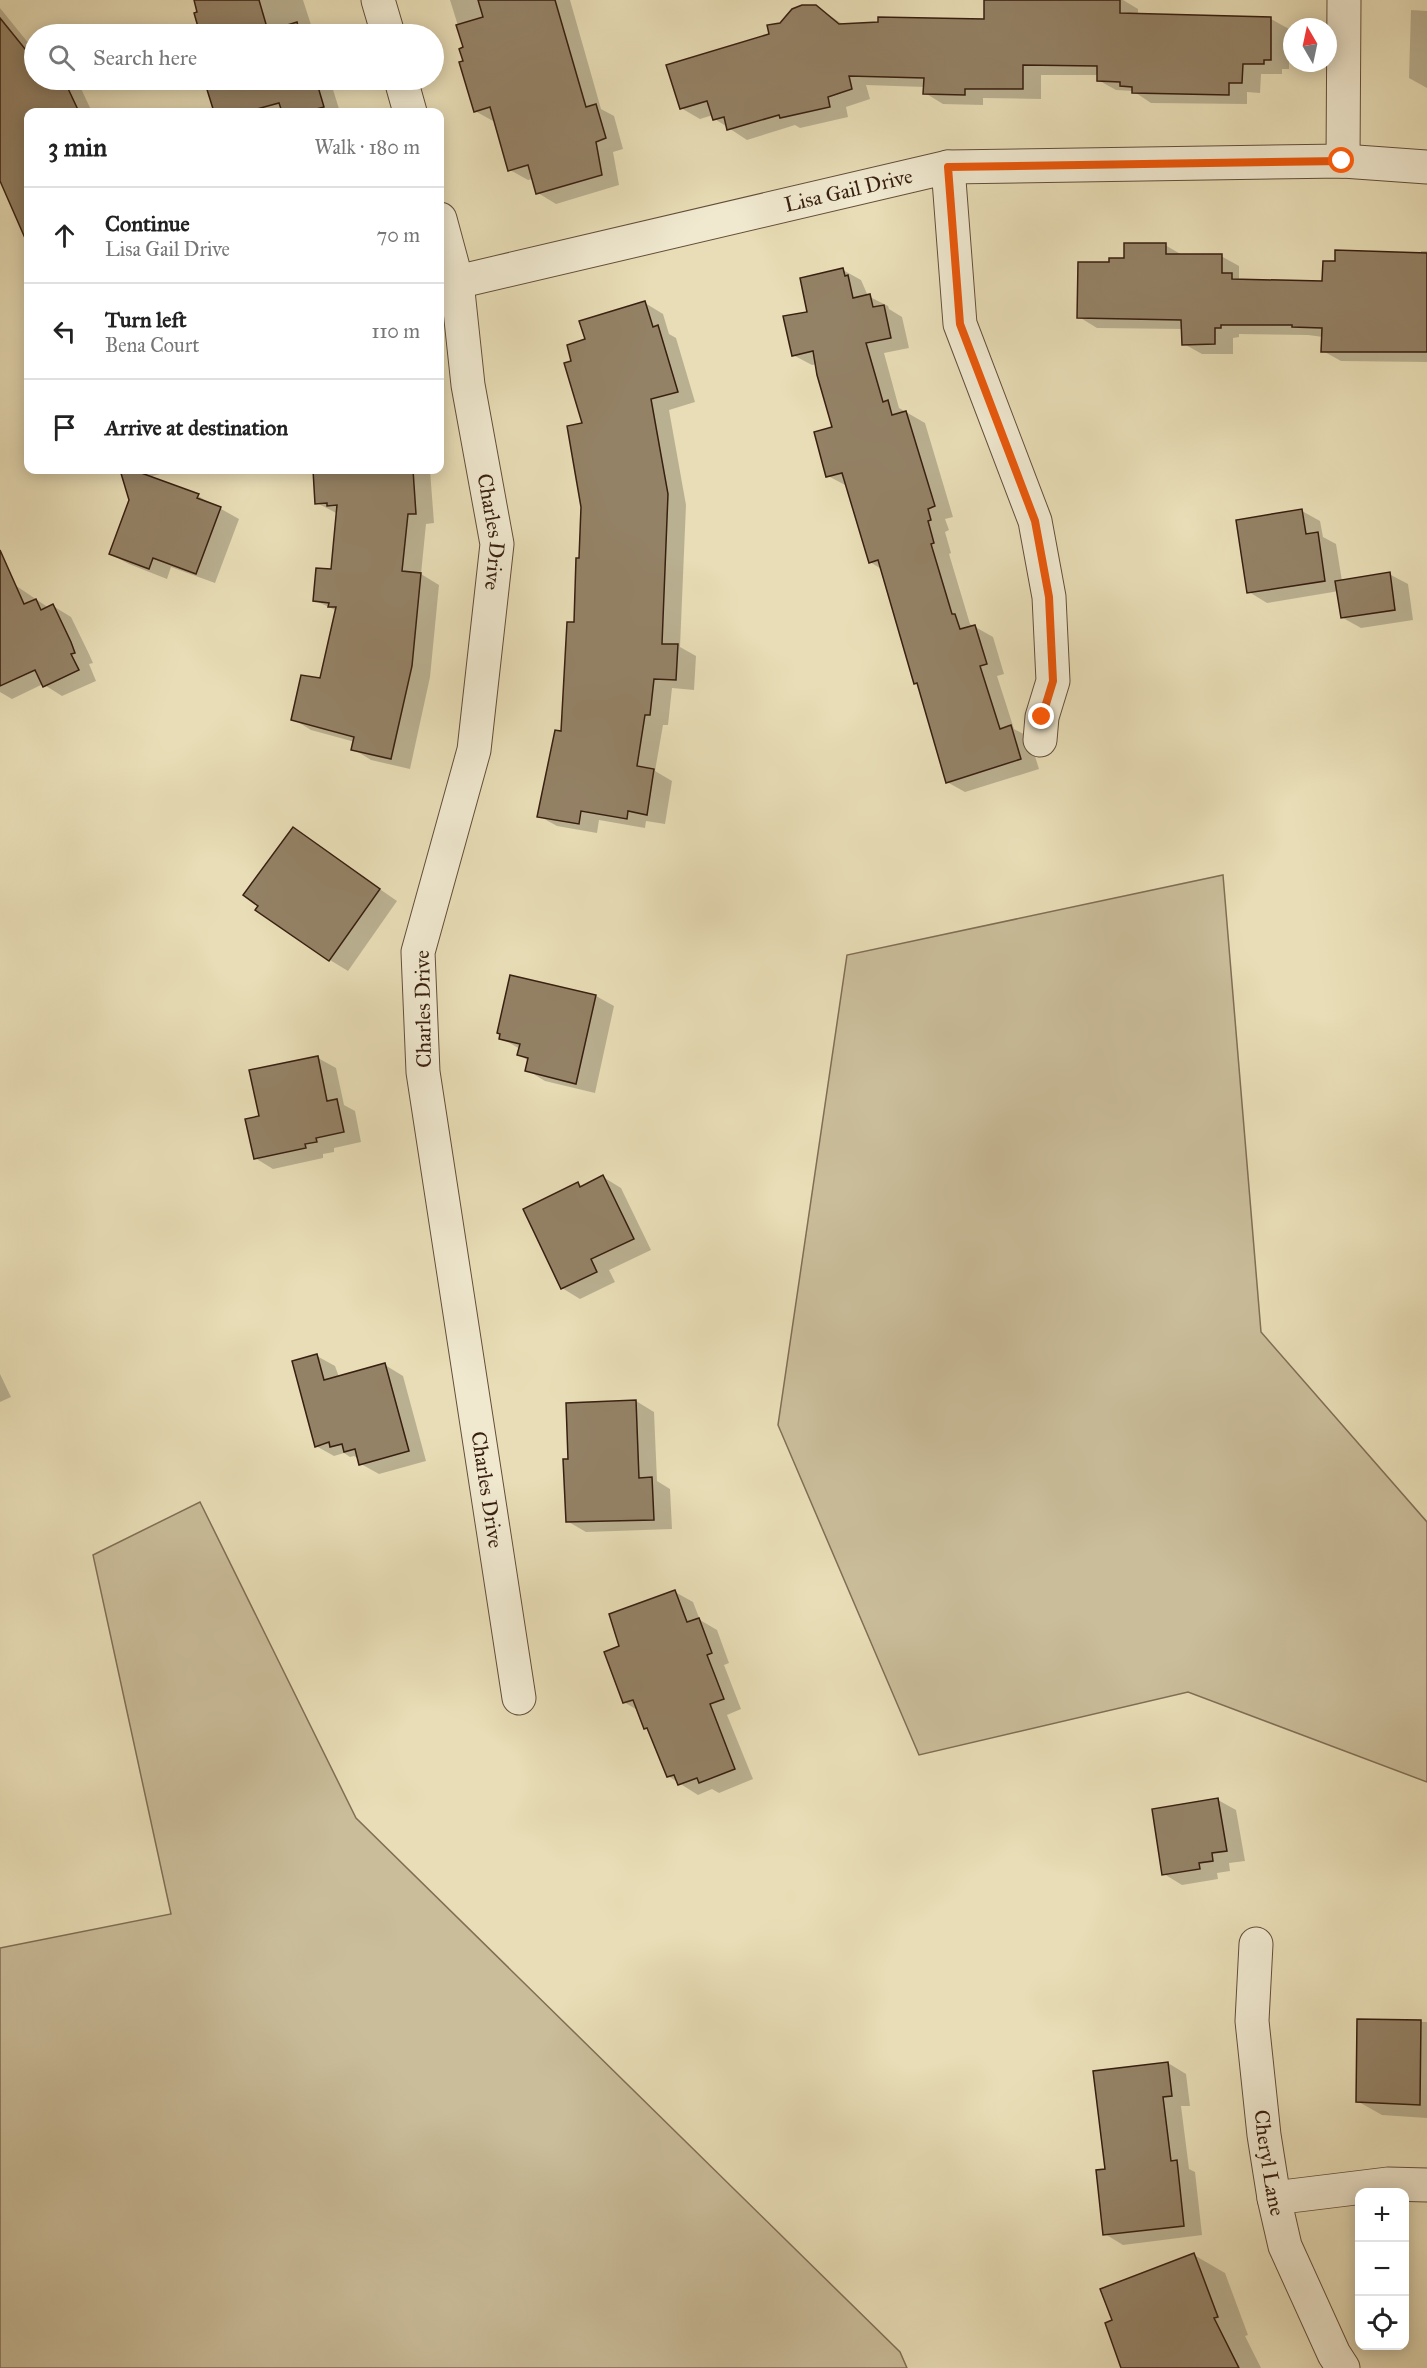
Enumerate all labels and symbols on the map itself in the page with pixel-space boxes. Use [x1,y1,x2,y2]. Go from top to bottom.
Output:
north arrow [1283,18,1337,72]
route start [1328,147,1354,173]
street label: Lisa Gail Drive [782,163,915,218]
street label: Charles Drive [471,471,510,592]
route end [1028,703,1054,729]
street label: Charles Drive [409,950,437,1068]
street label: Charles Drive [465,1429,509,1550]
street label: Cheryl Lane [1248,2109,1291,2219]

